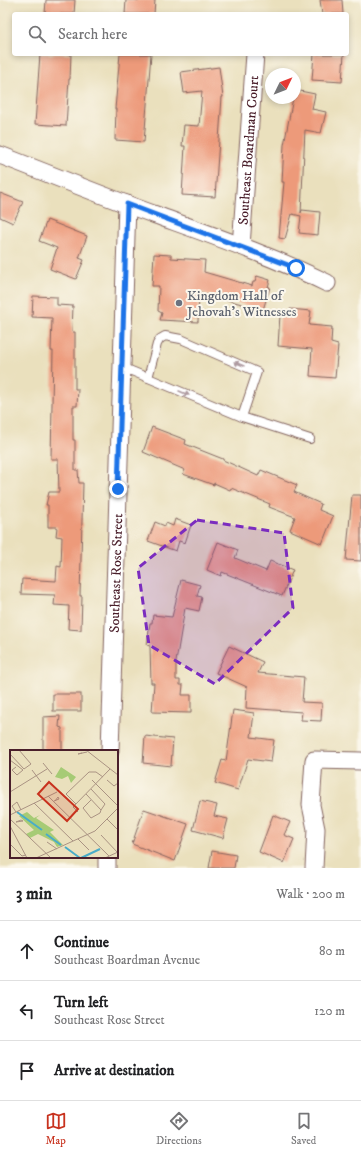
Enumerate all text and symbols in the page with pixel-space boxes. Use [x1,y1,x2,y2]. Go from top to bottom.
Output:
search box [12,12,349,56]
icon: search [26,23,48,45]
text: Search here [58,25,127,44]
north arrow [265,68,301,104]
street label: Southeast Boardman Court [235,74,263,226]
route start [287,259,305,277]
place label: Kingdom Hall of Jehovah’s Witnesses [185,287,297,321]
marker: Kingdom Hall of Jehovah’s Witnesses [174,298,184,308]
one-way arrow [232,360,244,366]
one-way arrow [179,390,191,396]
route end [109,480,127,498]
street label: Southeast Rose Street [106,513,127,633]
inset map [10,750,118,858]
text: 3 min [16,883,52,905]
text: Walk · 200 m [276,886,345,902]
text: Continue [54,933,109,952]
icon: ahead [16,940,38,962]
text: 80 m [319,943,345,959]
text: Southeast Boardman Avenue [54,952,200,968]
text: Turn left [54,993,108,1012]
icon: left [16,1000,38,1022]
text: 120 m [314,1003,345,1019]
text: Southeast Rose Street [54,1012,165,1028]
icon: arrive [16,1060,38,1082]
text: Arrive at destination [54,1061,174,1080]
tab: Map [45,1110,67,1148]
tab: Directions [156,1110,202,1148]
tab: Saved [291,1110,316,1148]

